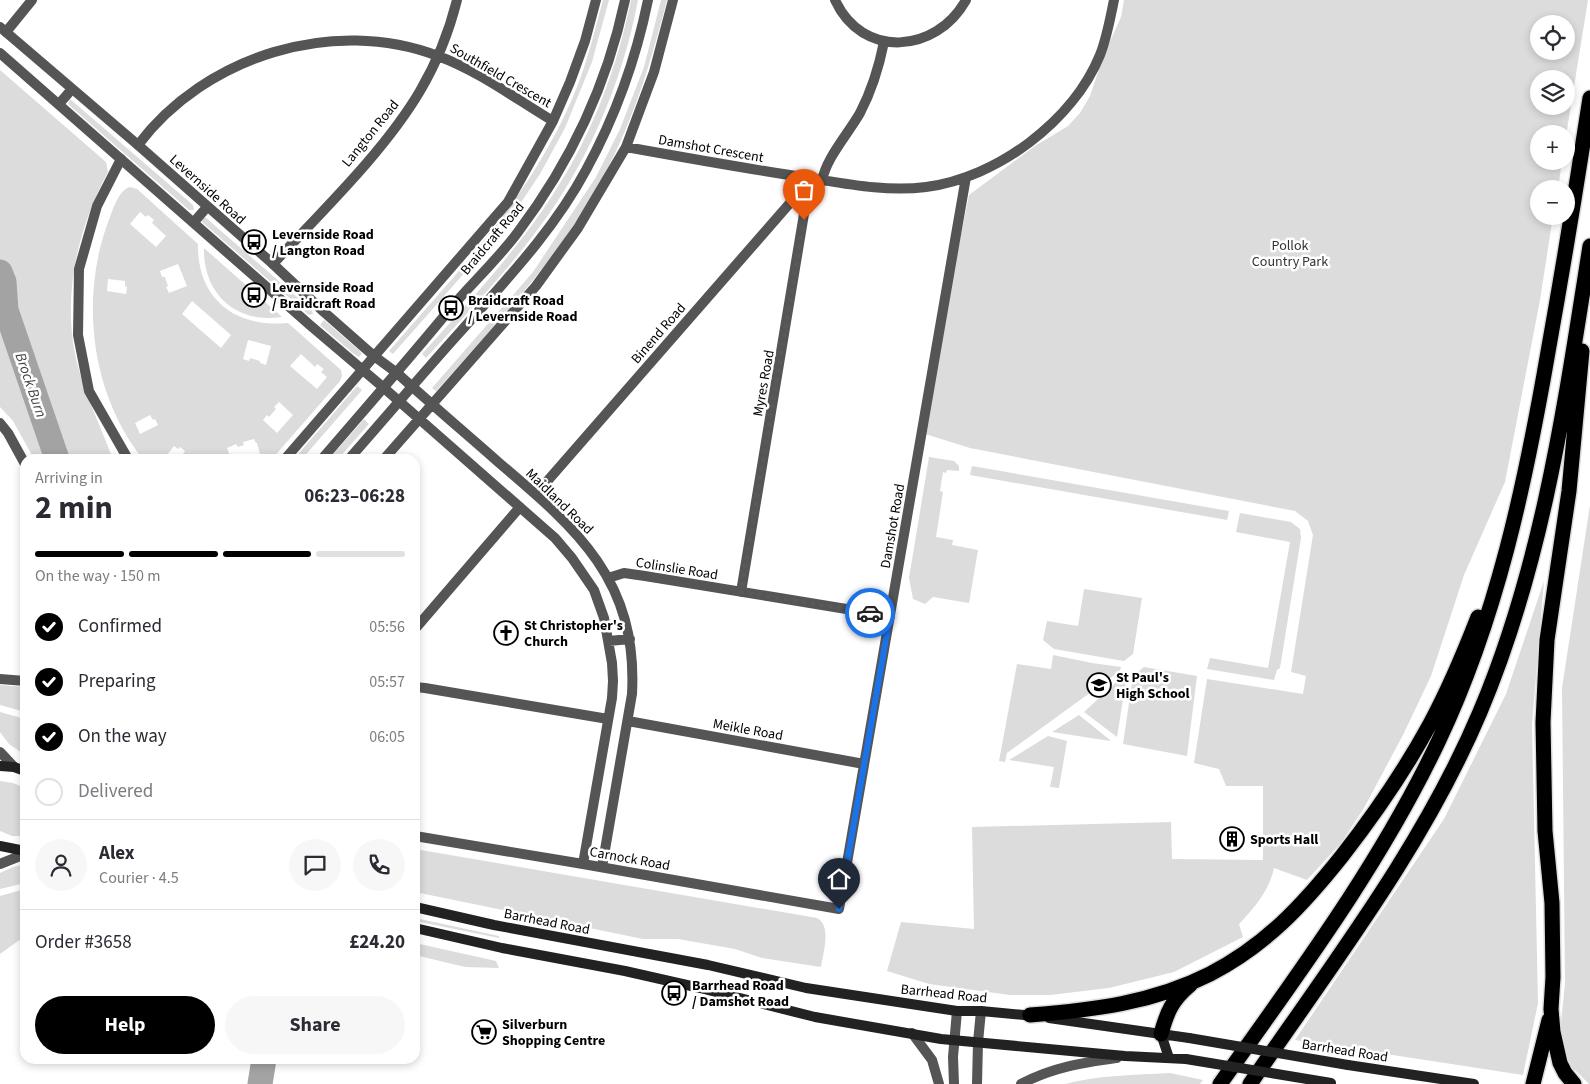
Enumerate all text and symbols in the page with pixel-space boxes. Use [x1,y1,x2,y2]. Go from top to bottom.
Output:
map controls [1530,15,1575,225]
button: locate [1530,15,1575,60]
street label: Southfield Crescent [446,39,555,113]
button: layers [1530,70,1575,115]
street label: Langton Road [337,96,404,171]
button: + [1530,125,1575,170]
street label: Damshot Crescent [657,130,765,168]
street label: Levernside Road [165,150,250,229]
pin [783,169,825,220]
icon: bag [790,176,818,204]
button: − [1530,180,1575,225]
street label: Braidcraft Road [456,198,529,280]
place label: Levernside Road / Langton Road [272,225,374,261]
bus stop icon: Levernside Road / Langton Road [241,229,267,255]
park label: Pollok Country Park [1252,236,1328,272]
place label: Levernside Road / Braidcraft Road [272,278,375,314]
bus stop icon: Levernside Road / Braidcraft Road [241,282,267,308]
place label: Braidcraft Road / Levernside Road [468,291,577,327]
bus stop icon: Braidcraft Road / Levernside Road [438,295,464,321]
street label: Binend Road [627,299,691,368]
street label: Myres Road [748,348,780,418]
water label: Brock Burn [10,350,51,420]
street label: Maidland Road [521,464,598,539]
text: Arriving in [35,467,103,489]
street label: Damshot Road [876,482,910,570]
text: 06:23–06:28 [304,483,405,510]
text: 2 min [35,485,113,531]
street label: Colinslie Road [634,553,719,585]
text: On the way · 150 m [35,565,160,587]
courier [845,588,895,638]
icon: car [856,599,884,627]
icon: check [35,613,63,641]
text: Confirmed [78,613,162,640]
text: 05:56 [369,616,405,638]
place label: St Christopher's Church [524,616,623,652]
church icon: St Christopher's Church [493,620,519,646]
icon: check [35,668,63,696]
text: Preparing [78,668,156,695]
place label: St Paul's High School [1116,668,1189,704]
text: 05:57 [369,671,405,693]
school or university icon: St Paul's High School [1086,672,1112,698]
street label: Meikle Road [711,714,784,746]
icon: check [35,723,63,751]
text: On the way [78,723,167,750]
text: 06:05 [369,726,405,748]
text: Delivered [78,778,153,805]
building icon: Sports Hall [1219,826,1245,852]
place label: Sports Hall [1250,830,1318,850]
button: person [35,839,87,891]
button: chat [289,839,341,891]
button: phone [353,839,405,891]
text: Alex [99,840,135,867]
street label: Carnock Road [588,842,672,876]
pin [818,858,860,909]
icon: home [825,865,853,893]
text: Courier · 4.5 [99,867,179,889]
street label: Barrhead Road [502,904,591,940]
text: Order #3658 [35,929,132,956]
text: £24.20 [349,929,405,956]
place label: Barrhead Road / Damshot Road [692,976,789,1012]
street label: Barrhead Road [900,979,988,1008]
bus stop icon: Barrhead Road / Damshot Road [661,980,687,1006]
button: Help [35,996,215,1054]
button: Share [225,996,405,1054]
place label: Silverburn Shopping Centre [502,1015,605,1051]
supermarket icon: Silverburn Shopping Centre [471,1019,497,1045]
street label: Barrhead Road [1300,1034,1389,1068]

